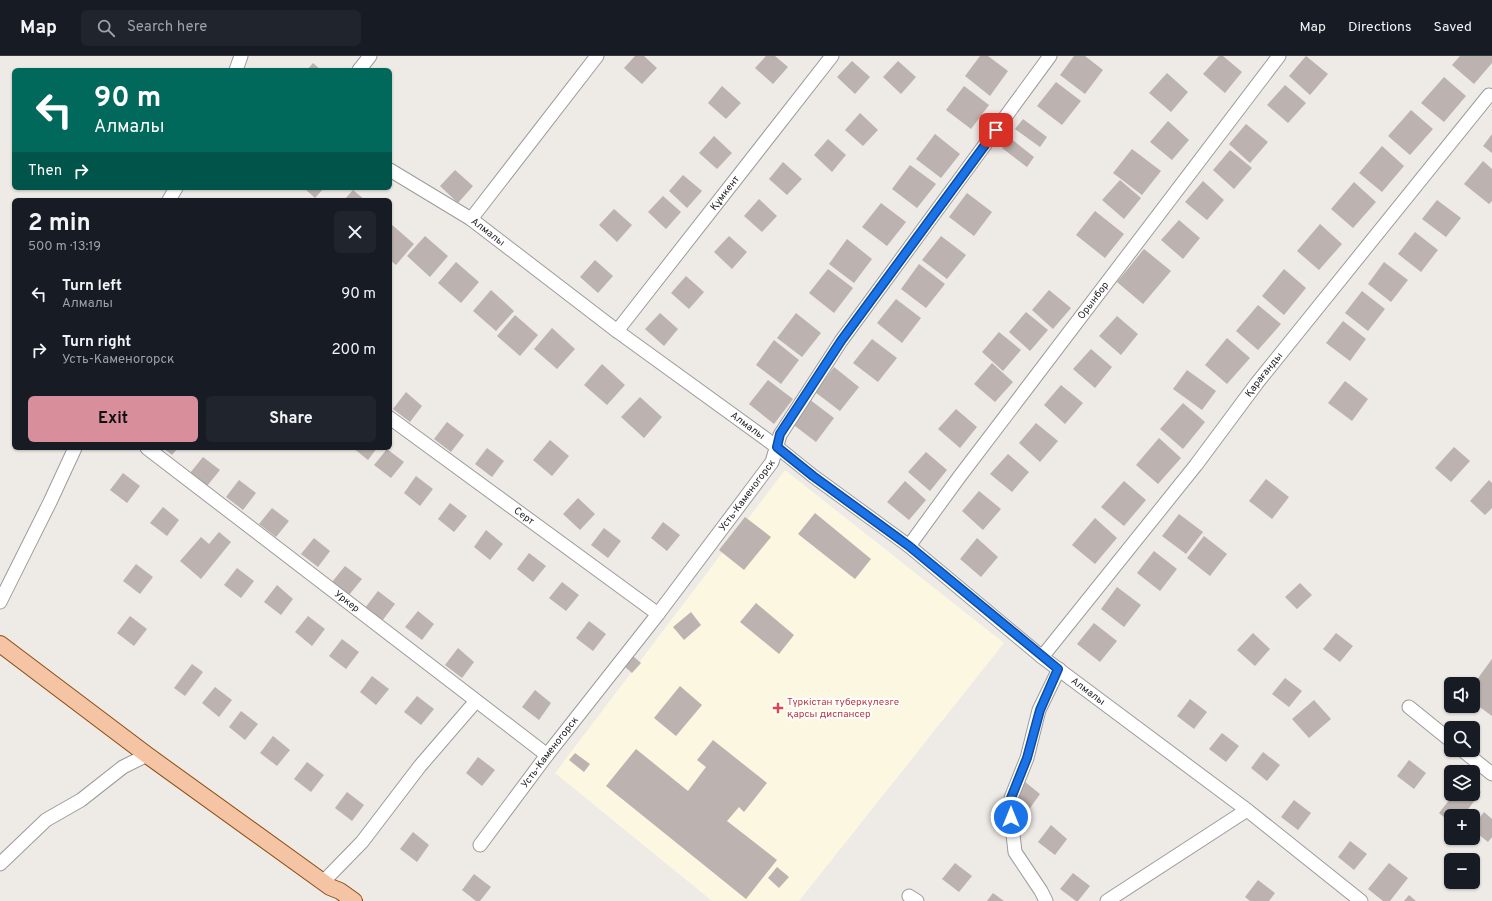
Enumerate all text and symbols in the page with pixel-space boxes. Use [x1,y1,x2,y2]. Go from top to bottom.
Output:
search box [81,10,361,46]
text: Map [20,16,57,40]
icon: search [95,17,117,39]
text: Search here [127,18,207,37]
text: Map [1300,19,1326,36]
text: Directions [1348,19,1412,36]
text: Saved [1434,19,1472,36]
text: 90 m [94,81,161,117]
icon: left [28,84,80,136]
pin [979,113,1013,147]
text: Алмалы [94,116,164,139]
icon: arrive [985,119,1007,141]
icon: right [70,160,92,182]
text: Then [28,162,62,181]
street label: Құмкент [707,173,743,213]
text: 2 min [28,209,91,239]
button: close [334,211,376,253]
street label: Алмалы [468,215,507,249]
text: 500 m · 13:19 [28,239,101,255]
text: Turn left [62,277,122,296]
street label: Орынбор [1075,279,1112,322]
icon: left [28,283,50,305]
text: 90 m [341,285,376,304]
text: Алмалы [62,296,113,312]
text: Turn right [62,333,131,352]
icon: right [28,339,50,361]
text: 200 m [331,341,376,360]
street label: Қарағанды [1242,350,1286,400]
text: Усть-Каменогорск [62,352,174,368]
button: Exit [28,396,198,442]
button: Share [206,396,376,442]
street label: Алмалы [728,409,767,442]
street label: Усть-Каменогорск [716,457,778,534]
street label: Серт [511,504,537,528]
street label: Уркер [332,588,363,616]
street label: Алмалы [1068,674,1108,708]
map controls [1444,677,1480,889]
button: sound [1444,677,1480,713]
place label: Түркістан туберкулезге қарсы диспансер [787,696,899,721]
marker: Түркістан туберкулезге қарсы диспансер [772,702,784,714]
street label: Усть-Каменогорск [518,714,581,791]
button: search [1444,721,1480,757]
button: layers [1444,765,1480,801]
position arrow [990,796,1032,838]
button: + [1444,809,1480,845]
button: − [1444,853,1480,889]

